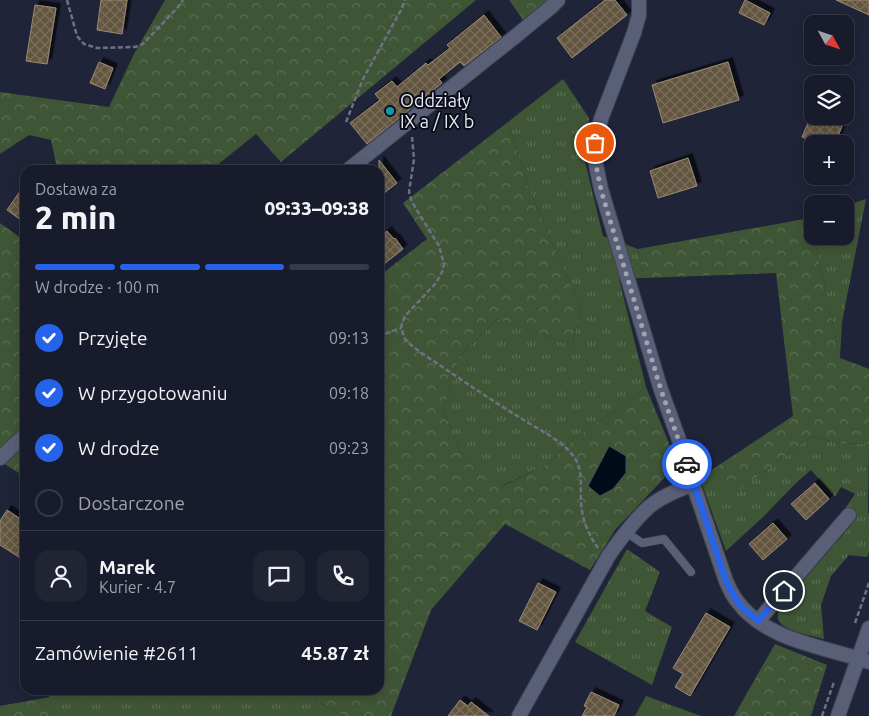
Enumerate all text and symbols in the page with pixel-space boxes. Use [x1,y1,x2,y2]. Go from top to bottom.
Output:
north arrow [804,15,854,65]
map controls [804,15,854,245]
button: layers [804,75,854,125]
place label: Oddziały IX a / IX b [400,90,474,131]
marker: Oddziały IX a / IX b [384,105,396,117]
pin [574,122,616,164]
icon: bag [581,129,609,157]
button: + [804,135,854,185]
text: Dostawa za [35,180,117,198]
button: − [804,195,854,245]
text: 09:33–09:38 [264,197,369,219]
text: 2 min [35,199,116,235]
text: W drodze · 100 m [35,278,159,296]
icon: check [35,324,63,352]
text: Przyjęte [78,327,148,349]
text: 09:13 [329,329,369,347]
icon: check [35,379,63,407]
text: W przygotowaniu [78,382,228,404]
text: 09:18 [329,384,369,402]
icon: check [35,434,63,462]
text: W drodze [78,437,160,459]
text: 09:23 [329,439,369,457]
courier [662,439,712,489]
icon: car [673,450,701,478]
text: Dostarczone [78,492,185,514]
button: person [35,550,87,602]
button: chat [253,550,305,602]
button: phone [317,550,369,602]
text: Marek [99,556,156,578]
pin [763,570,805,612]
icon: home [770,577,798,605]
text: Kurier · 4.7 [99,578,176,596]
text: Zamówienie #2611 [35,642,199,664]
text: 45.87 zł [301,642,369,664]

